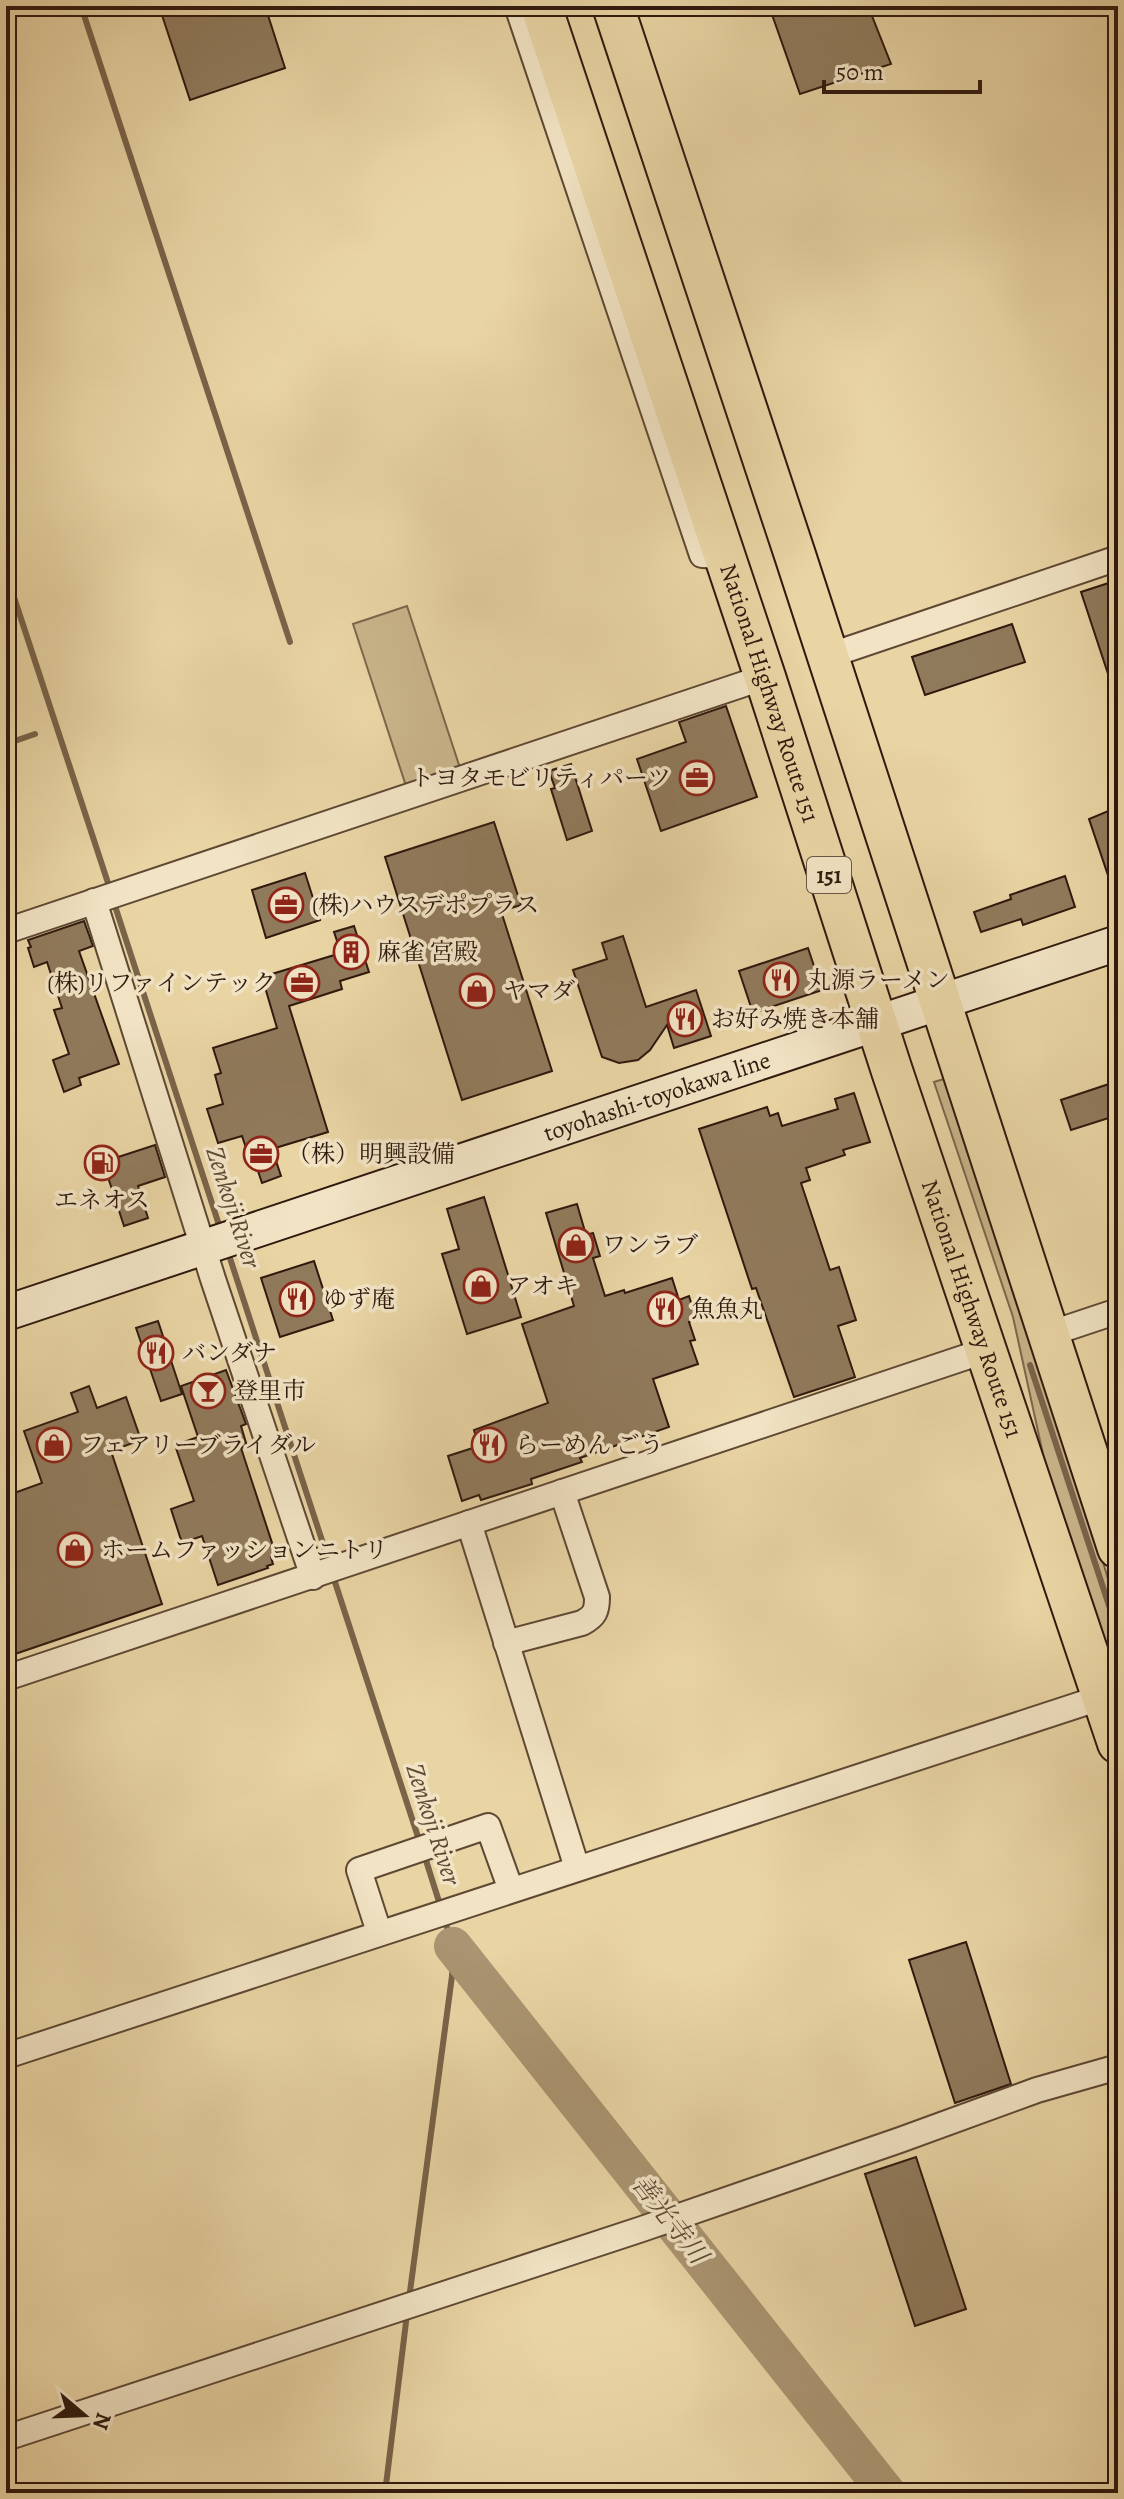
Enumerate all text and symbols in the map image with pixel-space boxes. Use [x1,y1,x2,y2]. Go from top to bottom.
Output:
scale bar [824,44,980,94]
text: 50 m [836,56,884,88]
street label: National Highway Route 151 [712,559,827,826]
office icon: トヨタモビリティパーツ [678,759,716,797]
place label: トヨタモビリティパーツ [410,762,671,794]
road number: 151 [807,857,851,893]
office icon: (株)ハウスデポプラス [267,886,305,924]
place label: (株)ハウスデポプラス [312,889,539,921]
building icon: 麻雀 宮殿 [332,933,370,971]
place label: 麻雀 宮殿 [377,936,478,968]
restaurant icon: 丸源ラーメン [762,961,800,999]
office icon: (株)リファインテック [283,964,321,1002]
place label: 丸源ラーメン [807,964,950,996]
place label: (株)リファインテック [47,967,276,999]
shop icon: ヤマダ [458,972,496,1010]
place label: ヤマダ [503,975,575,1007]
restaurant icon: お好み焼き本舗 [666,1000,704,1038]
place label: お好み焼き本舗 [711,1003,879,1035]
street label: toyohashi-toyokawa line [539,1044,775,1149]
office icon: （株）明興設備 [242,1135,280,1173]
place label: （株）明興設備 [287,1138,455,1170]
water label: Zenkoji River [197,1142,270,1273]
fuel station icon: エネオス [83,1144,121,1182]
street label: National Highway Route 151 [914,1175,1030,1442]
place label: エネオス [54,1184,150,1216]
shop icon: ワンラブ [557,1226,595,1264]
place label: ワンラブ [602,1229,698,1261]
shop icon: アオキ [462,1267,500,1305]
place label: アオキ [507,1270,579,1302]
restaurant icon: ゆず庵 [278,1280,316,1318]
place label: ゆず庵 [323,1283,395,1315]
restaurant icon: 魚魚丸 [646,1290,684,1328]
place label: 魚魚丸 [691,1293,763,1325]
restaurant icon: バンダナ [137,1334,175,1372]
place label: バンダナ [182,1337,277,1369]
bar icon: 登里市 [189,1372,227,1410]
place label: 登里市 [234,1375,306,1407]
shop icon: フェアリーブライダル [35,1426,73,1464]
restaurant icon: らーめん ごう [470,1426,508,1464]
place label: フェアリーブライダル [80,1429,316,1461]
place label: らーめん ごう [515,1429,664,1461]
shop icon: ホームファッションニトリ [56,1531,94,1569]
place label: ホームファッションニトリ [101,1534,388,1566]
water label: Zenkoji River [397,1759,470,1890]
water label: 善光寺川 [624,2168,717,2273]
north arrow [44,2375,124,2455]
text: N [85,2409,119,2434]

